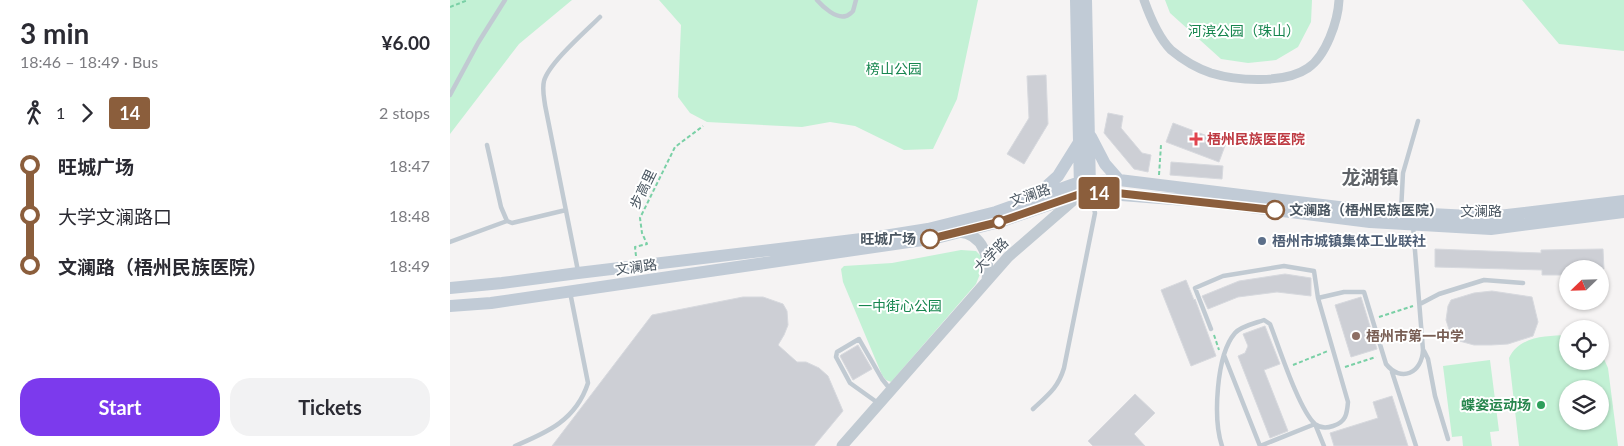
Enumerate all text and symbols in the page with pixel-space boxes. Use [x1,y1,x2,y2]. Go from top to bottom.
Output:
text: 3 min [20,16,89,50]
park label: 河滨公园（珠山） [1188,22,1300,39]
text: ¥6.00 [381,31,430,54]
text: 18:46 – 18:49 · Bus [20,52,158,71]
park label: 榜山公园 [866,60,922,77]
icon: walk [20,99,48,127]
icon: forward [73,99,101,127]
text: 14 [119,102,140,124]
text: 1 [56,103,65,122]
text: 2 stops [379,103,430,122]
place label: 梧州民族医医院 [1207,130,1305,147]
marker: 梧州民族医医院 [1189,132,1203,146]
text: 旺城广场 [58,155,134,178]
text: 18:47 [389,156,430,175]
district label: 龙湖镇 [1341,165,1399,188]
street label: 步高里 [626,166,659,211]
line badge: 14 [1076,177,1122,209]
street label: 文澜路 [1007,180,1052,209]
text: 14 [1089,182,1109,204]
marker: 文澜路（梧州民族医院） [1265,200,1285,220]
place label: 文澜路（梧州民族医院） [1289,201,1443,218]
street label: 文澜路 [1460,202,1502,219]
text: 大学文澜路口 [58,205,172,228]
text: 18:48 [389,206,430,225]
unlabelled marker [992,215,1006,229]
marker: 旺城广场 [920,229,940,249]
place label: 旺城广场 [860,230,916,247]
place label: 梧州市城镇集体工业联社 [1272,232,1426,249]
street label: 大学路 [970,234,1011,276]
marker: 梧州市城镇集体工业联社 [1256,235,1268,247]
text: 文澜路（梧州民族医院） [58,255,267,278]
street label: 文澜路 [614,255,658,278]
text: 18:49 [389,256,430,275]
north arrow [1559,260,1609,310]
map controls [1559,260,1609,430]
park label: 一中街心公园 [858,297,942,314]
button: locate [1559,320,1609,370]
place label: 梧州市第一中学 [1366,327,1464,344]
marker: 梧州市第一中学 [1350,330,1362,342]
button: Start [20,378,220,436]
button: Tickets [230,378,430,436]
button: layers [1559,380,1609,430]
place label: 蝶姿运动场 [1461,396,1531,413]
marker: 蝶姿运动场 [1535,399,1547,411]

